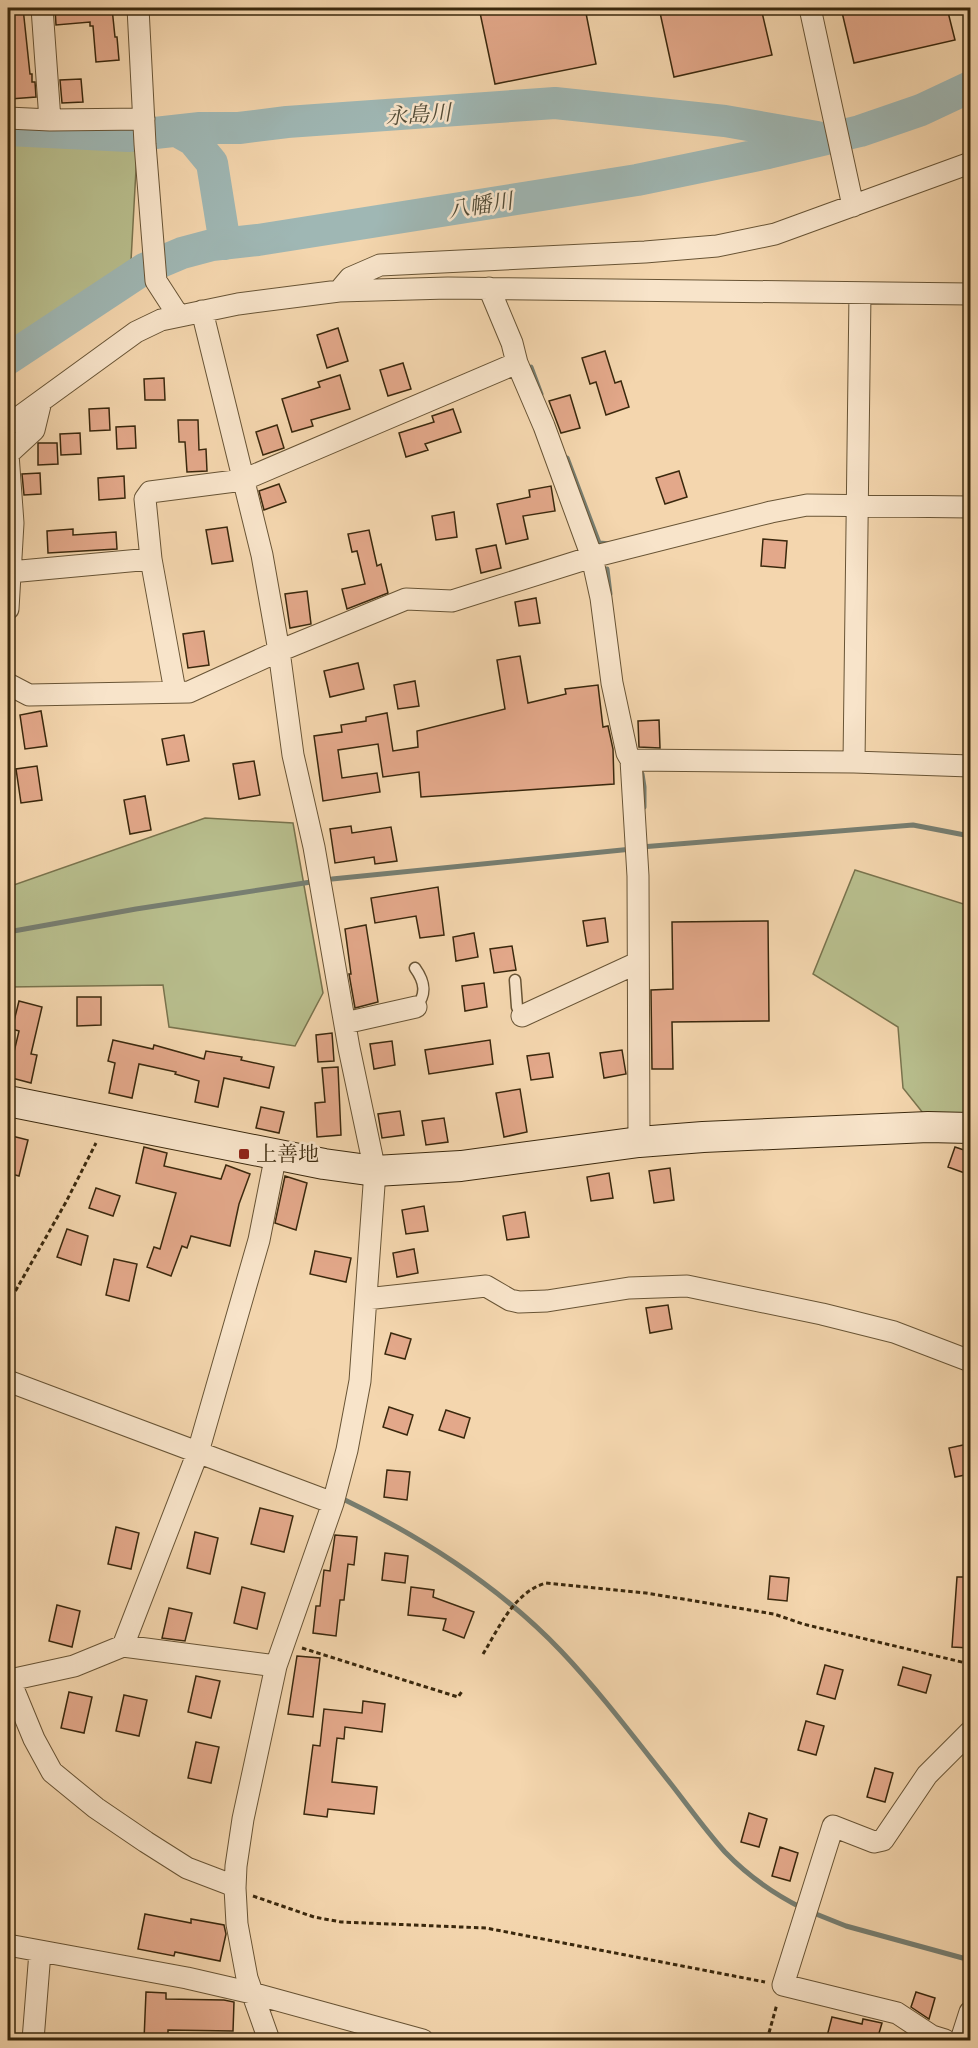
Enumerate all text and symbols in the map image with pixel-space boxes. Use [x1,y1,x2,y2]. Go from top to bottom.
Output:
water label: 永島川 [384,100,454,131]
water label: 八幡川 [446,188,517,225]
place label: 上善地 [256,1142,319,1168]
marker: 上善地 [237,1147,251,1161]

